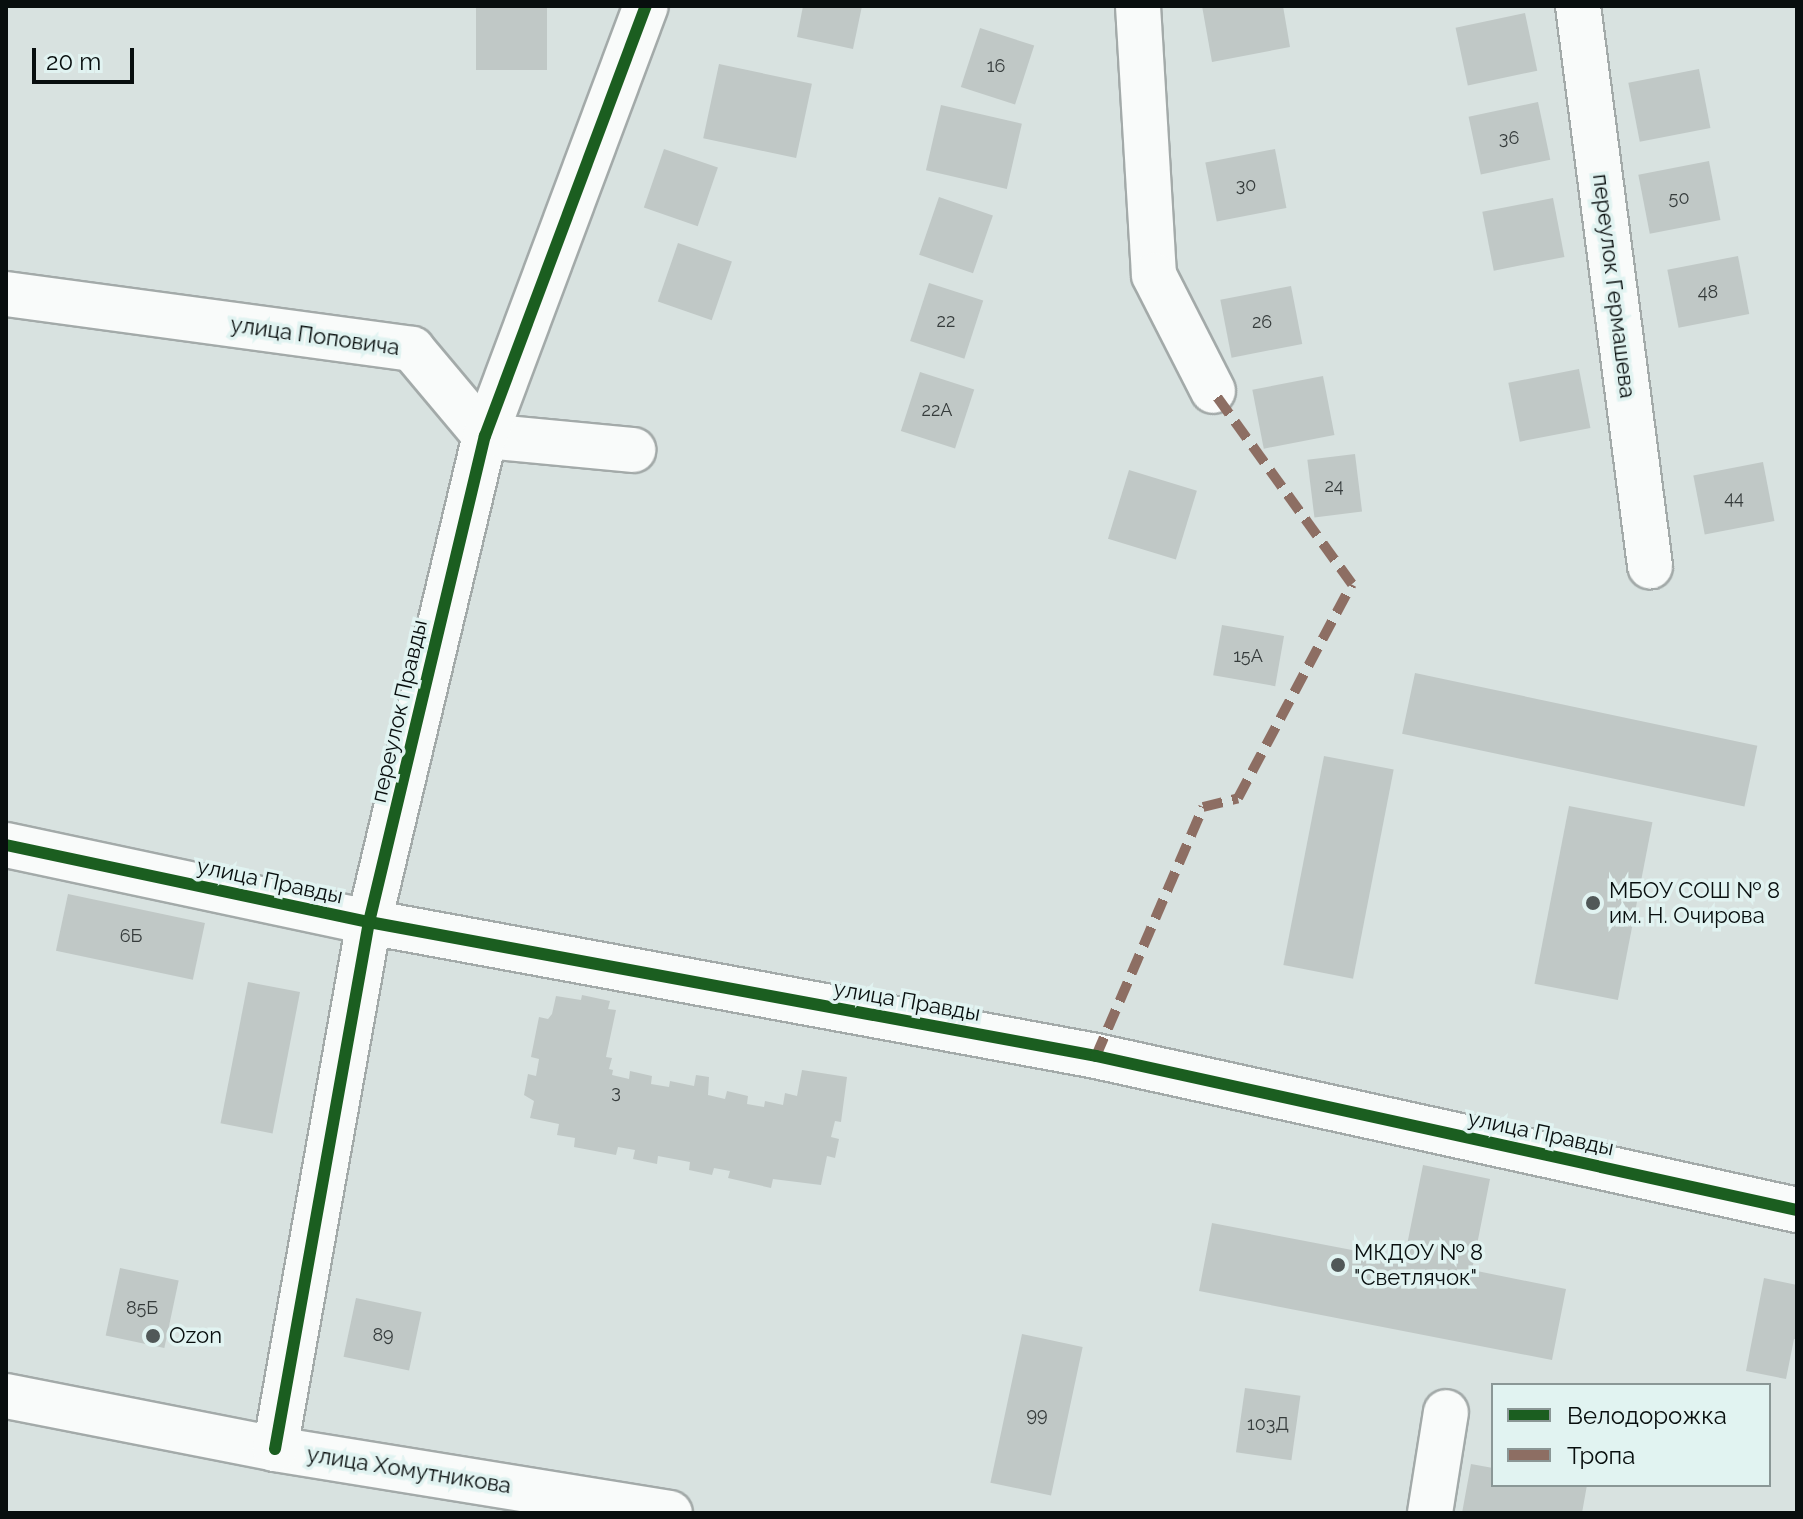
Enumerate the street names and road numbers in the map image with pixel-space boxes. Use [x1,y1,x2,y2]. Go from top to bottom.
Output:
street label: переулок Гермашева [1587,172,1641,400]
street label: улица Поповича [229,311,401,361]
street label: переулок Правды [365,617,433,805]
street label: улица Правды [195,853,345,909]
street label: улица Правды [832,975,982,1027]
street label: улица Правды [1466,1105,1616,1161]
street label: улица Хомутникова [305,1441,513,1499]

